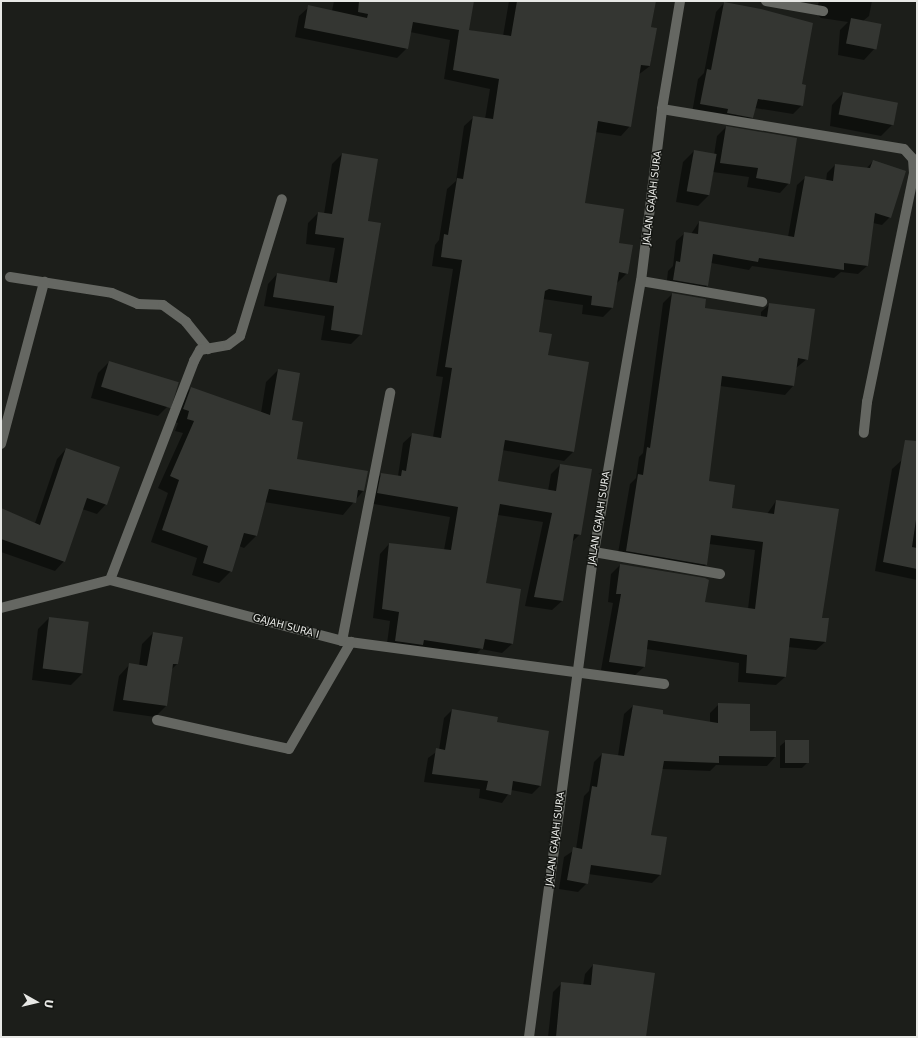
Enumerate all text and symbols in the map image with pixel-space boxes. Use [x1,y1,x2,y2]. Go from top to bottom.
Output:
street label: JALAN GAJAH SURA [640,150,664,246]
street label: JALAN GAJAH SURA [586,470,612,566]
street label: GAJAH SURA I [252,611,320,641]
street label: JALAN GAJAH SURA [543,791,567,887]
north arrow [16,982,56,1022]
text: U [41,998,55,1009]

